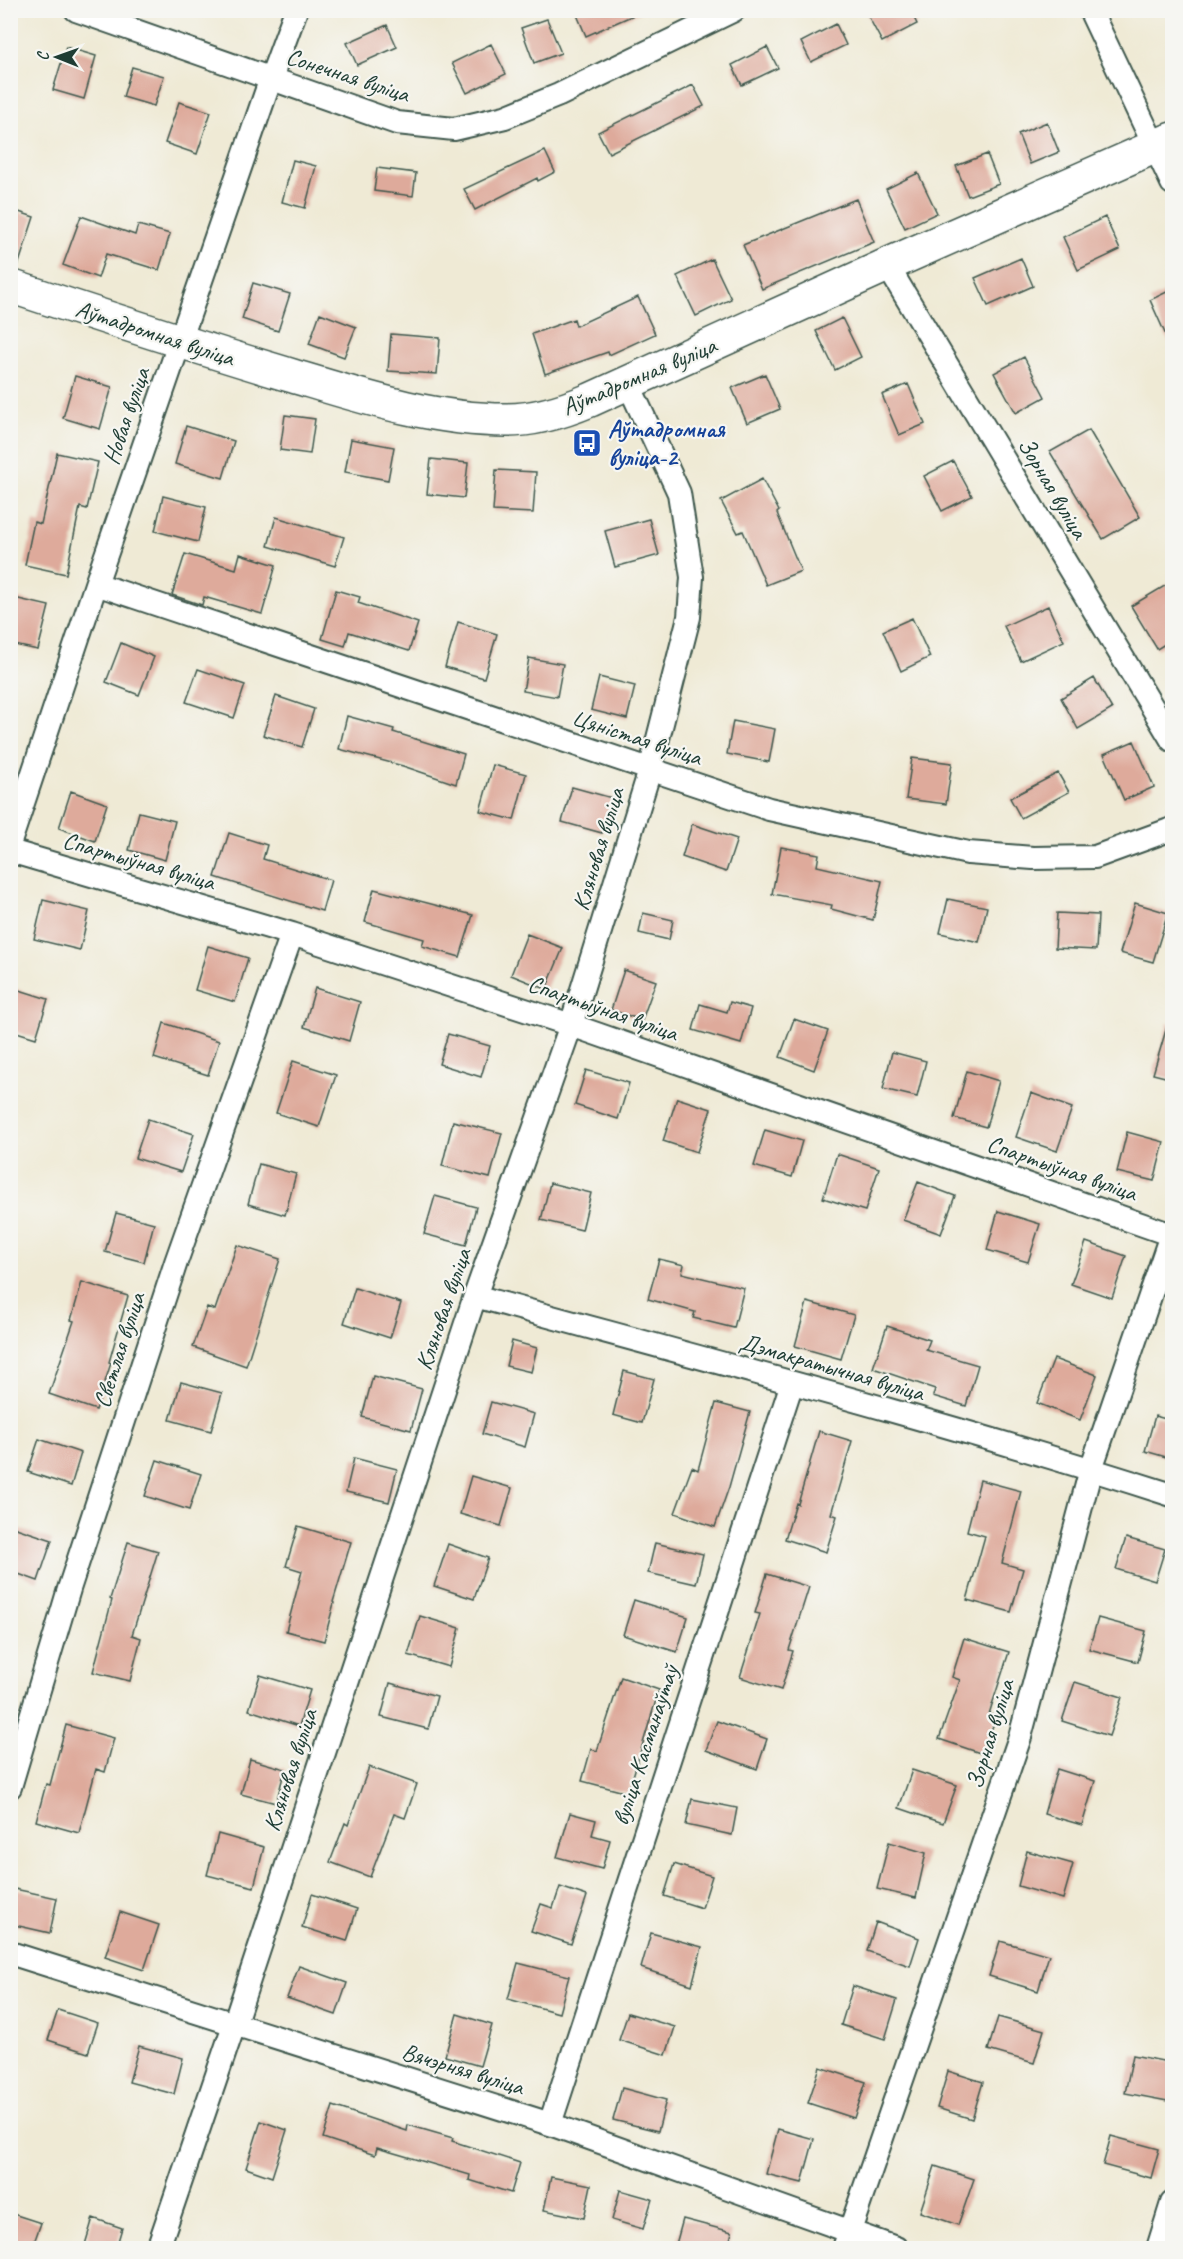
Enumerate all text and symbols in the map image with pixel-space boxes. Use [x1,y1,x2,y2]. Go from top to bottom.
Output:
north arrow [27,27,87,87]
street label: Сонечная вуліца [283,41,415,109]
text: С [33,51,53,61]
street label: Аўтадромная вуліца [72,293,239,373]
street label: Аўтадромная вуліца [557,329,722,422]
street label: Новая вуліца [95,362,157,468]
place label: Аўтадромная вуліца-2 [608,414,726,472]
bus stop icon: Аўтадромная вуліца-2 [571,427,603,459]
street label: Зорная вуліца [1011,432,1096,545]
street label: Цяністая вуліца [568,702,707,773]
street label: Кляновая вуліца [565,783,631,914]
street label: Спартыўная вуліца [60,825,220,897]
street label: Спартыўная вуліца [524,968,683,1048]
street label: Спартыўная вуліца [983,1128,1142,1208]
street label: Кляновая вуліца [408,1243,478,1374]
street label: Светлая вуліца [86,1287,152,1411]
street label: Дэмакратычная вуліца [736,1326,929,1408]
street label: вуліца Касманаўтаў [605,1659,686,1829]
street label: Зорная вуліца [959,1674,1021,1792]
street label: Кляновая вуліца [256,1704,324,1835]
street label: Вячэрняя вуліца [399,2036,529,2102]

